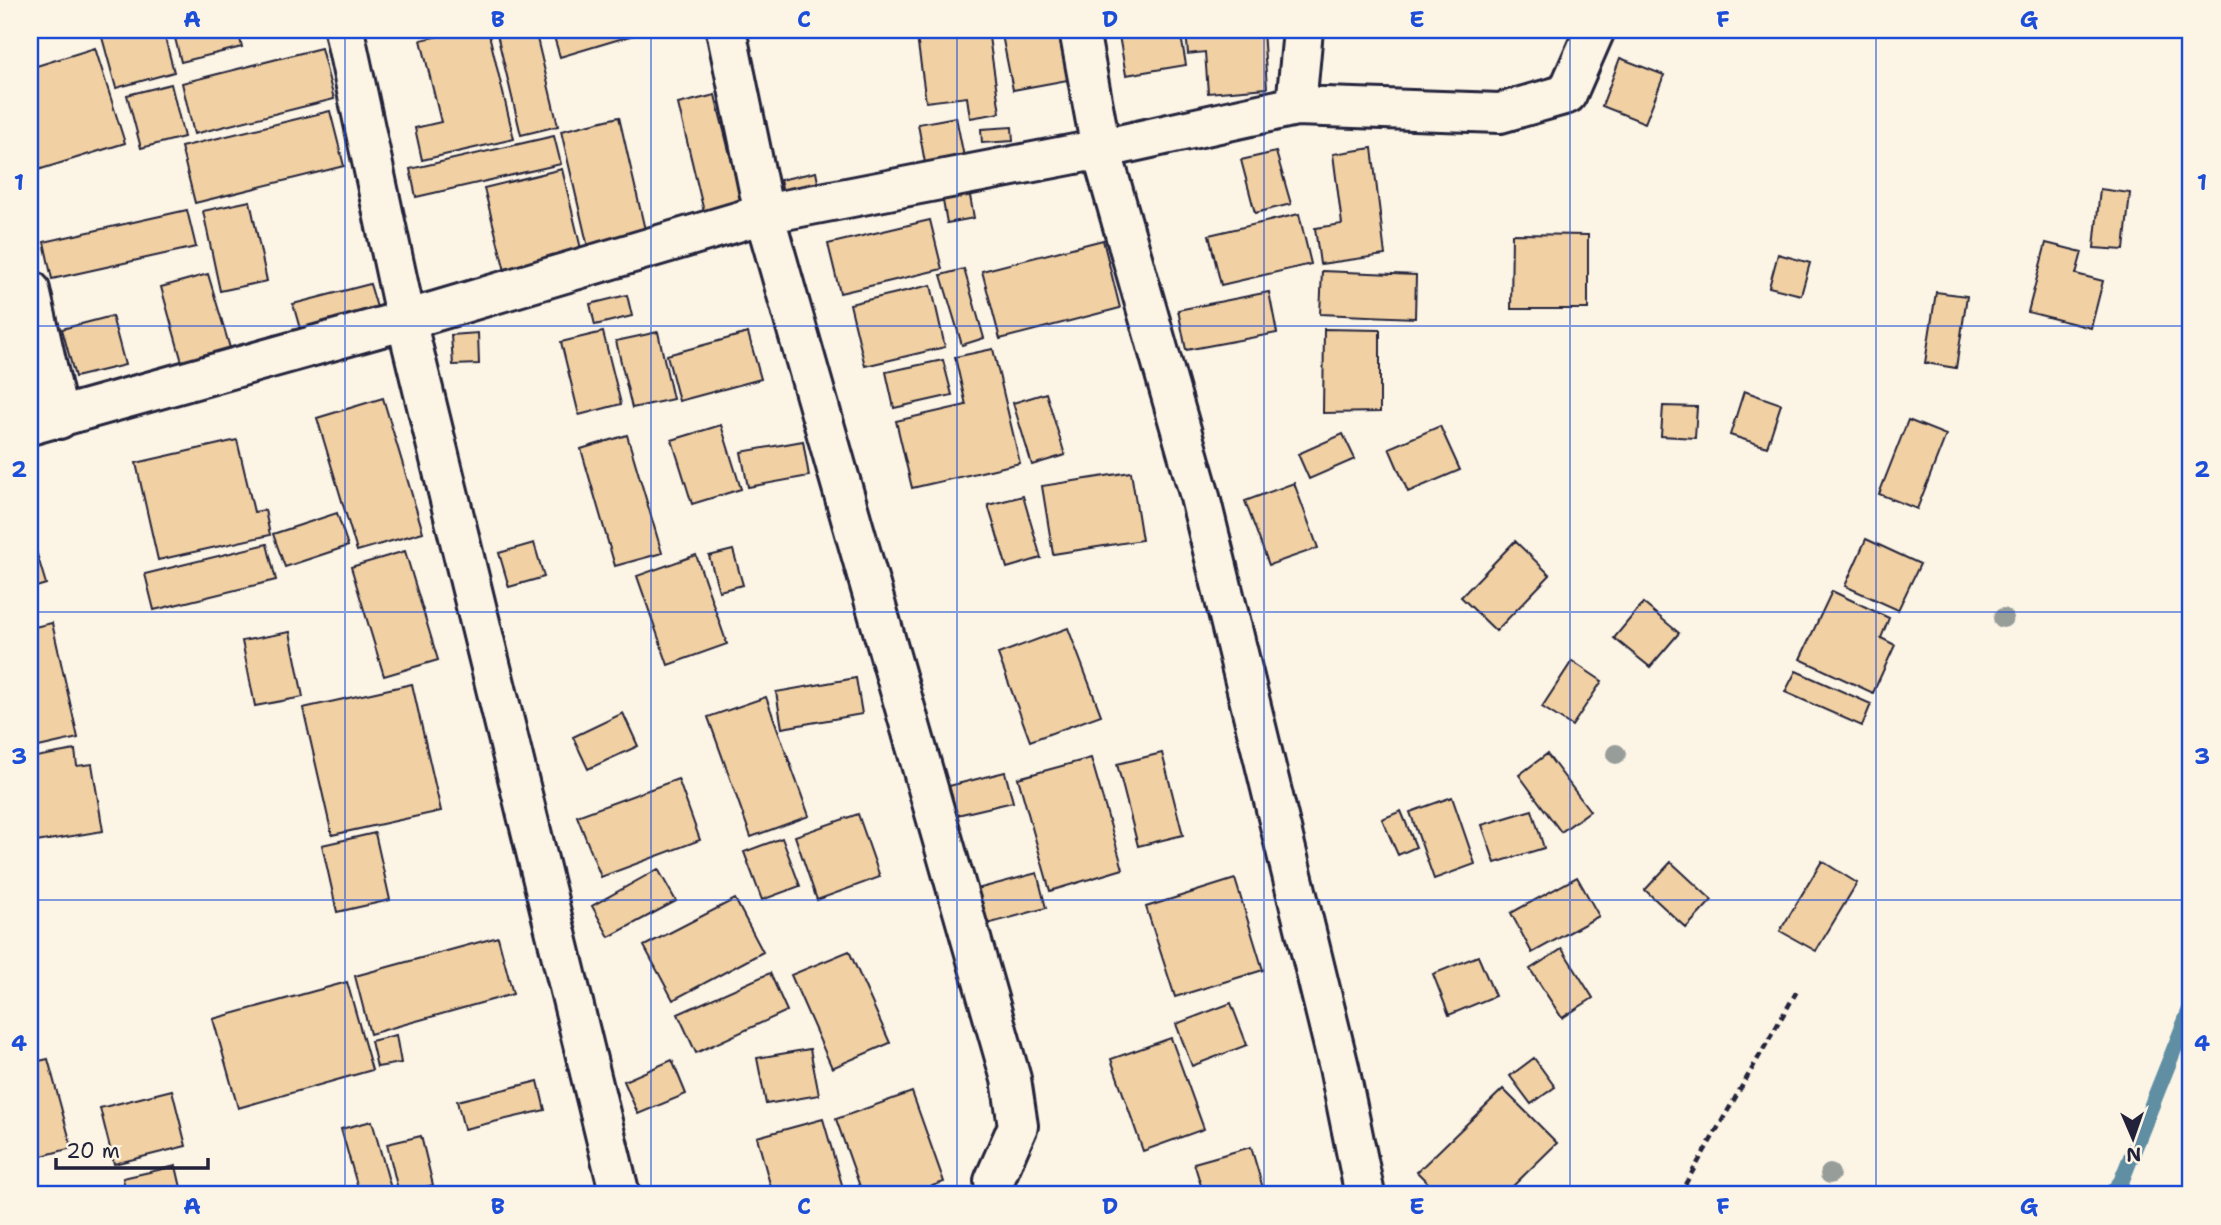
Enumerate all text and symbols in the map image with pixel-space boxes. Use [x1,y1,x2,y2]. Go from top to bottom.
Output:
text: A [183,4,201,34]
text: B [491,4,505,34]
text: C [797,4,811,34]
text: D [1102,4,1118,34]
text: E [1409,4,1425,34]
text: F [1716,4,1730,34]
text: G [2020,4,2039,34]
text: 1 [14,167,24,197]
text: 1 [2197,167,2207,197]
text: 2 [11,454,27,484]
text: 2 [2194,454,2210,484]
text: 3 [11,741,27,771]
text: 3 [2194,741,2210,771]
text: 4 [11,1028,27,1058]
text: 4 [2194,1028,2210,1058]
north arrow [2098,1102,2168,1172]
scale bar [56,1127,208,1171]
text: 20 m [66,1137,120,1165]
text: N [2126,1142,2142,1167]
text: A [183,1191,201,1221]
text: B [491,1191,505,1221]
text: C [797,1191,811,1221]
text: D [1102,1191,1118,1221]
text: E [1409,1191,1425,1221]
text: F [1716,1191,1730,1221]
text: G [2020,1191,2039,1221]

